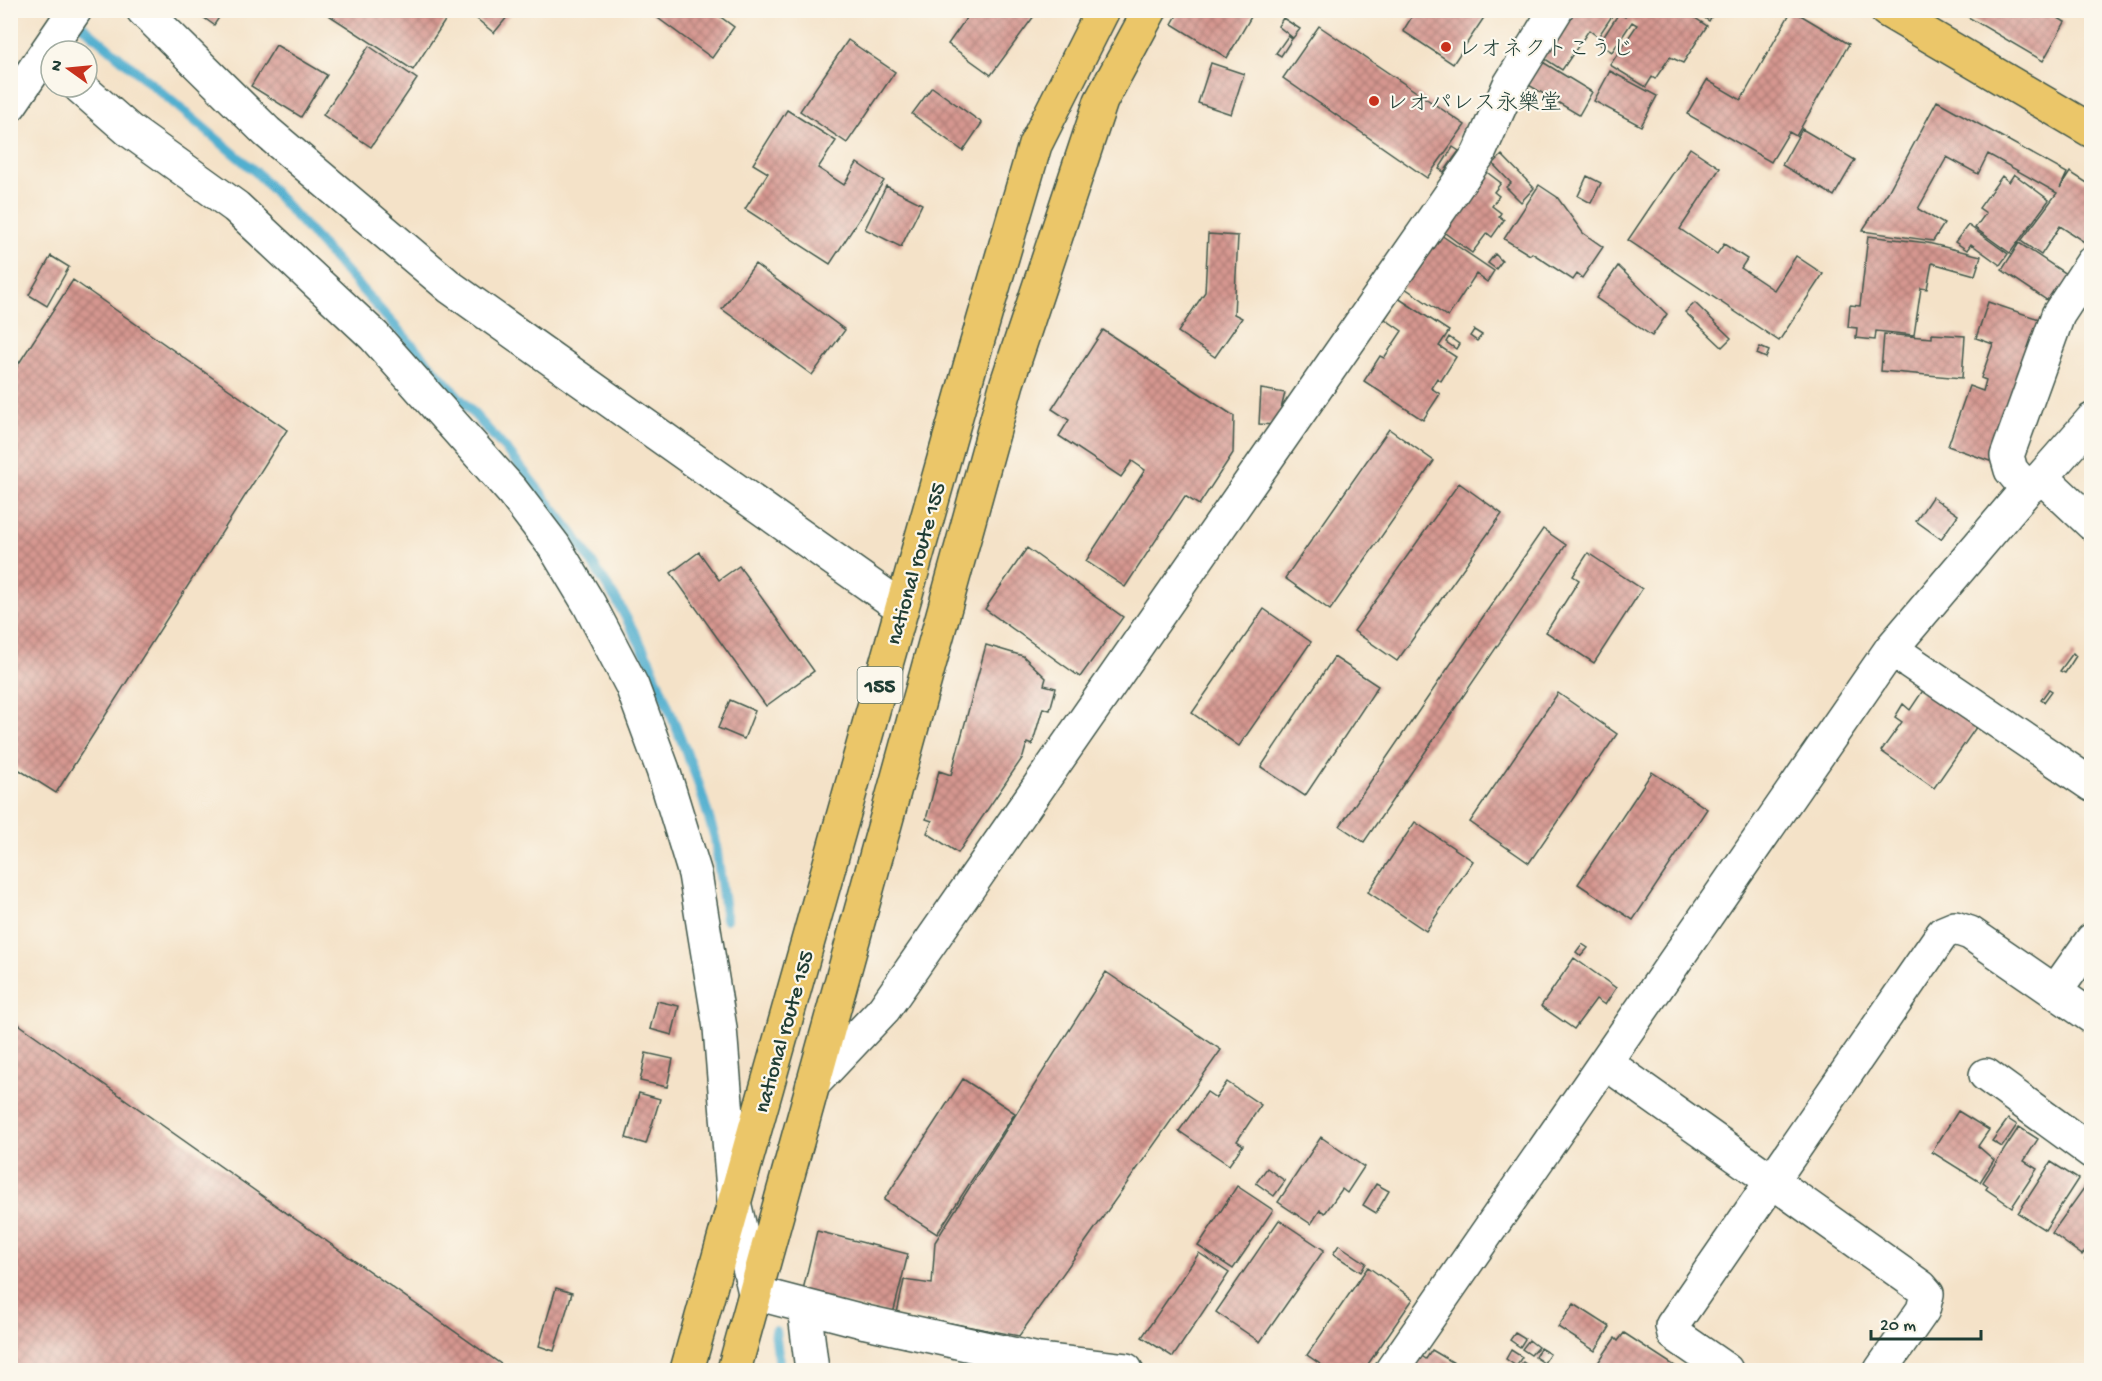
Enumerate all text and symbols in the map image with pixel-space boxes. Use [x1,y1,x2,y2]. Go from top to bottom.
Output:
place label: レオネクトこうじ [1458,38,1634,64]
north arrow [39,39,99,99]
marker: レオネクトこうじ [1439,40,1453,54]
text: N [47,58,69,74]
place label: レオパレス永樂堂 [1386,91,1562,118]
marker: レオパレス永樂堂 [1367,94,1381,108]
street label: national route 155 [882,480,953,648]
road number: 155 [858,667,902,703]
street label: national route 155 [750,948,821,1116]
scale bar [1871,1303,1980,1341]
text: 20 m [1880,1316,1916,1337]

